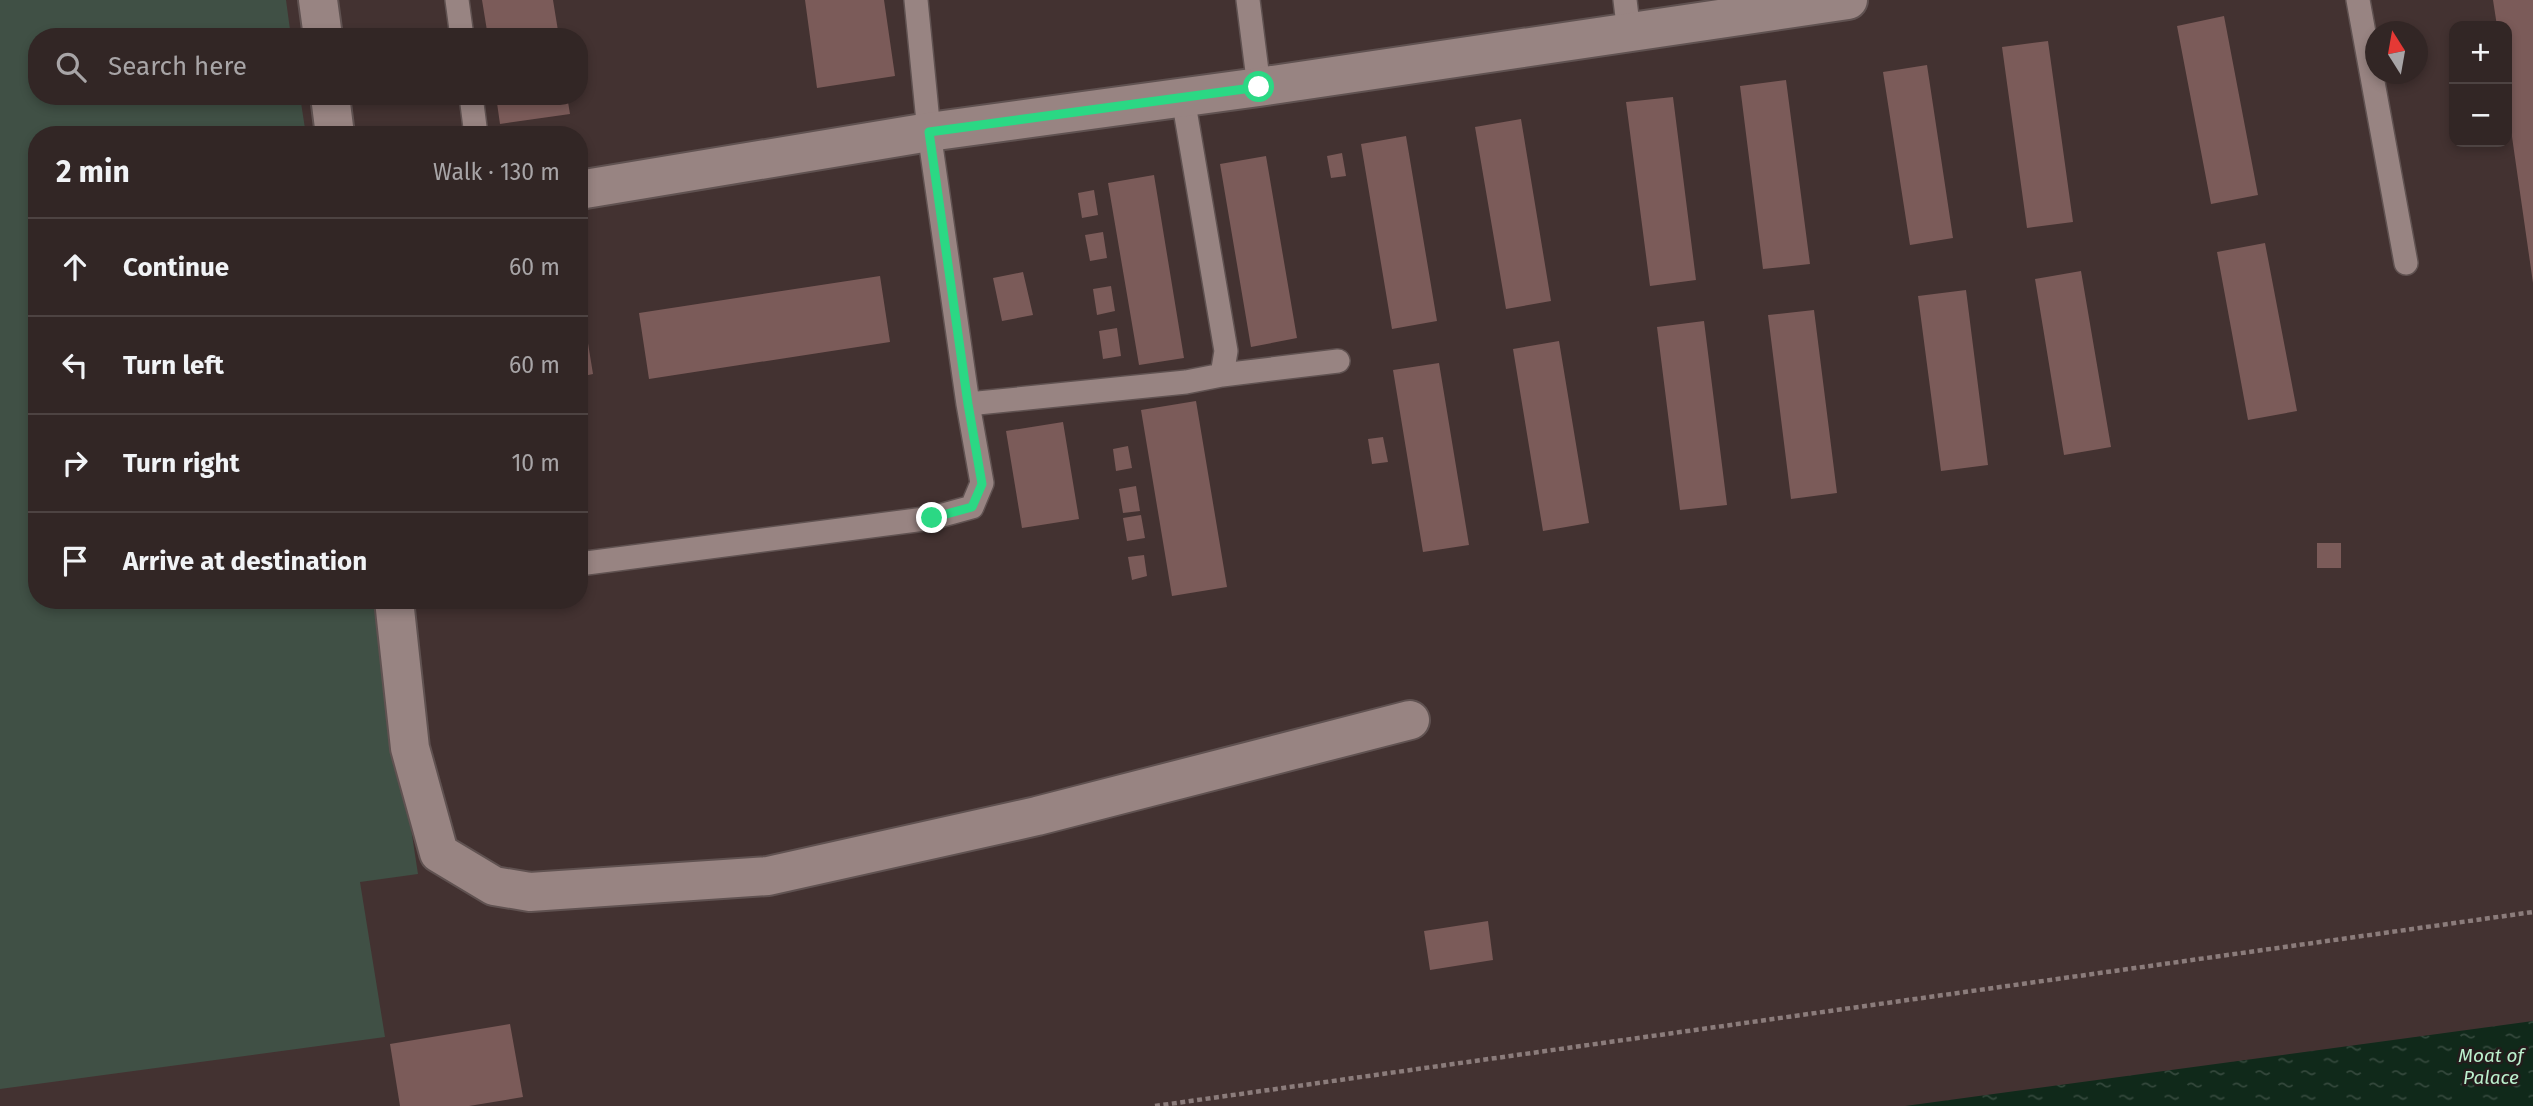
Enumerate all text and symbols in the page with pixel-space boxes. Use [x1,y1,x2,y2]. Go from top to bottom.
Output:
north arrow [2365,21,2428,84]
map controls [2449,21,2512,147]
button: + [2449,21,2512,84]
search box [28,28,588,105]
icon: search [52,48,90,86]
text: Search here [108,51,247,82]
route start [1243,71,1274,102]
button: − [2449,84,2512,147]
text: 2 min [56,154,130,190]
text: Walk · 130 m [433,158,560,186]
icon: ahead [56,248,94,286]
text: Continue [123,252,229,283]
text: 60 m [509,253,560,281]
icon: left [56,346,94,384]
text: Turn left [123,350,224,381]
text: 60 m [509,351,560,379]
icon: right [56,444,94,482]
text: Turn right [123,448,240,479]
text: 10 m [511,449,560,477]
route end [916,502,947,533]
icon: arrive [56,542,94,580]
text: Arrive at destination [123,546,367,577]
water label: Moat of Palace [2458,1044,2526,1089]

